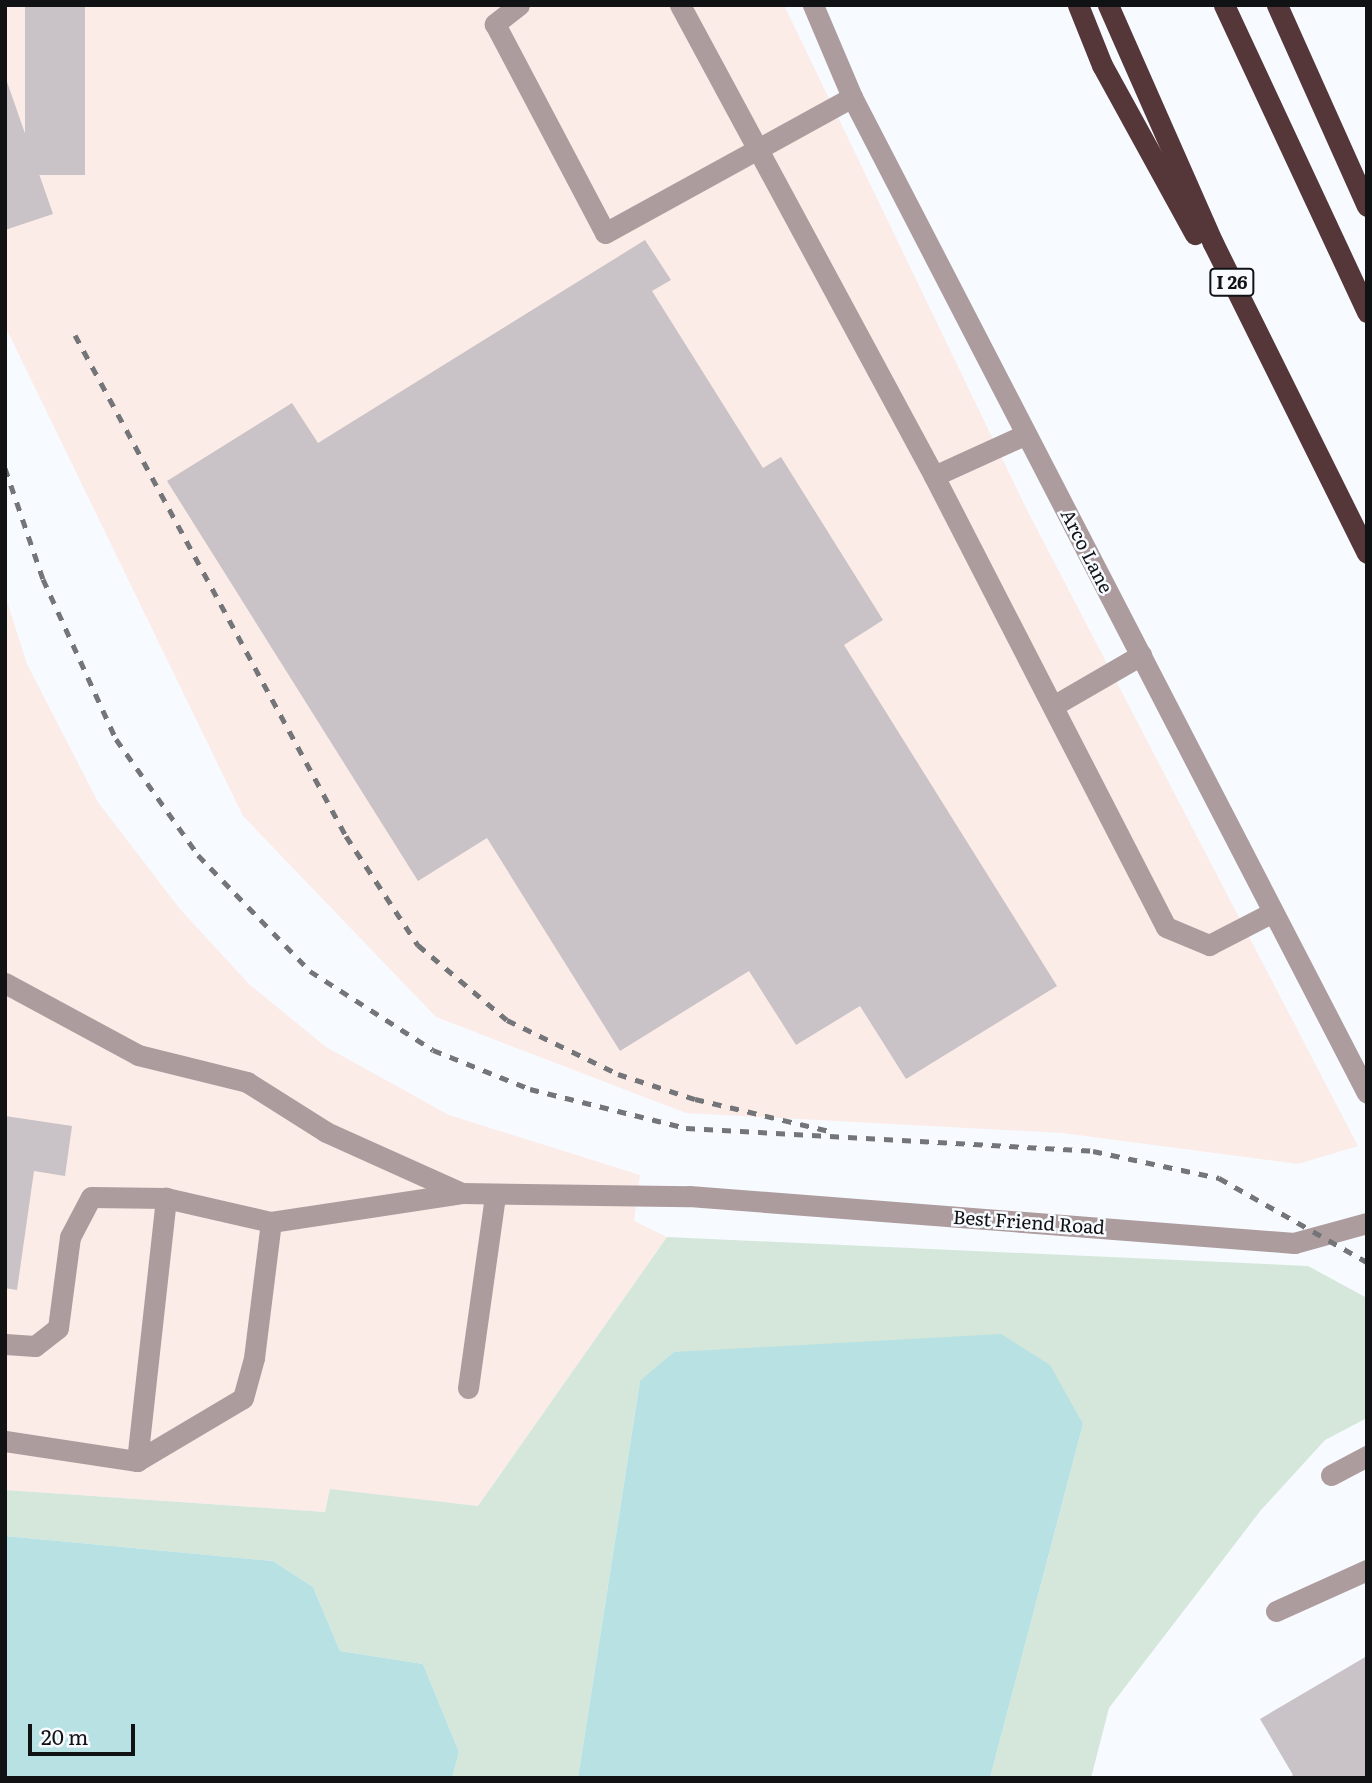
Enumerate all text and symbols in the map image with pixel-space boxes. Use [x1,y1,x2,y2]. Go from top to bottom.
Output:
road number: I 26 [1209,268,1255,296]
street label: Arco Lane [1056,505,1118,597]
street label: Best Friend Road [952,1205,1106,1239]
scale bar [32,1710,138,1754]
text: 20 m [41,1720,88,1751]

